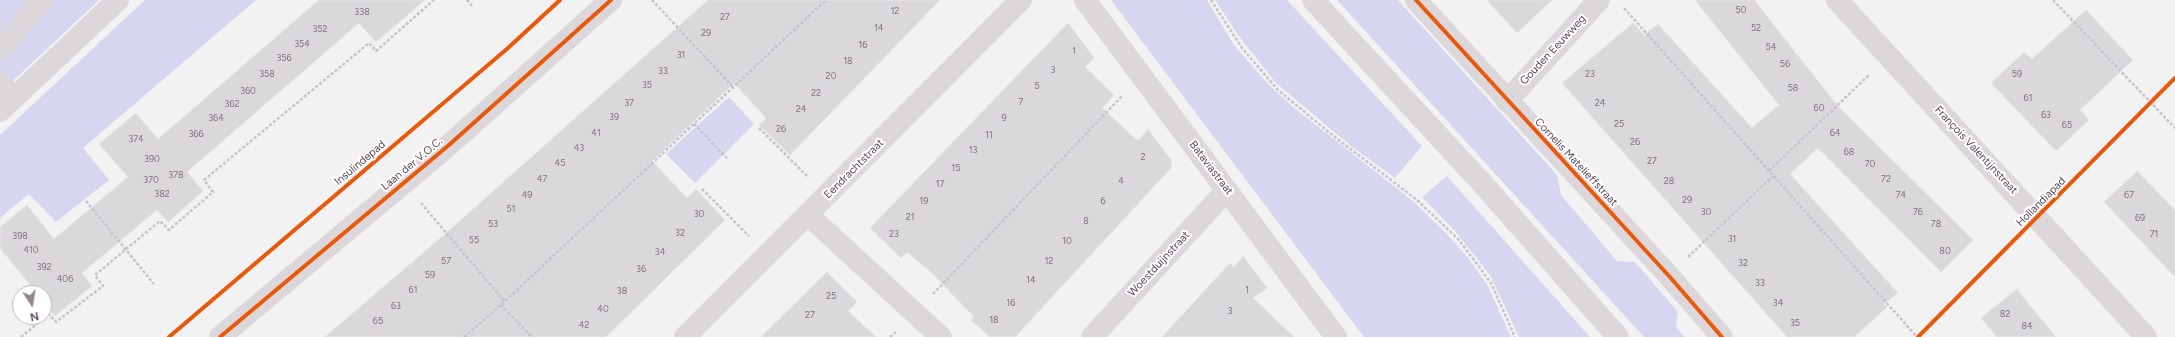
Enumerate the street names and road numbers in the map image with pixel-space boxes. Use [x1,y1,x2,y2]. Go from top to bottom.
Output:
street label: Gouden Eeuwweg [1517,12,1589,88]
street label: François Valentijnstraat [1932,103,2020,197]
street label: Cornelis Matelieffstraat [1532,115,1620,209]
street label: Laan der V.O.C. [379,135,445,193]
street label: Eendrachtstraat [821,136,887,202]
street label: Insulindepad [332,138,388,188]
street label: Bataviastraat [1186,138,1236,198]
street label: Hollandiapad [2014,175,2068,229]
street label: Woestduijnstraat [1125,229,1193,299]

